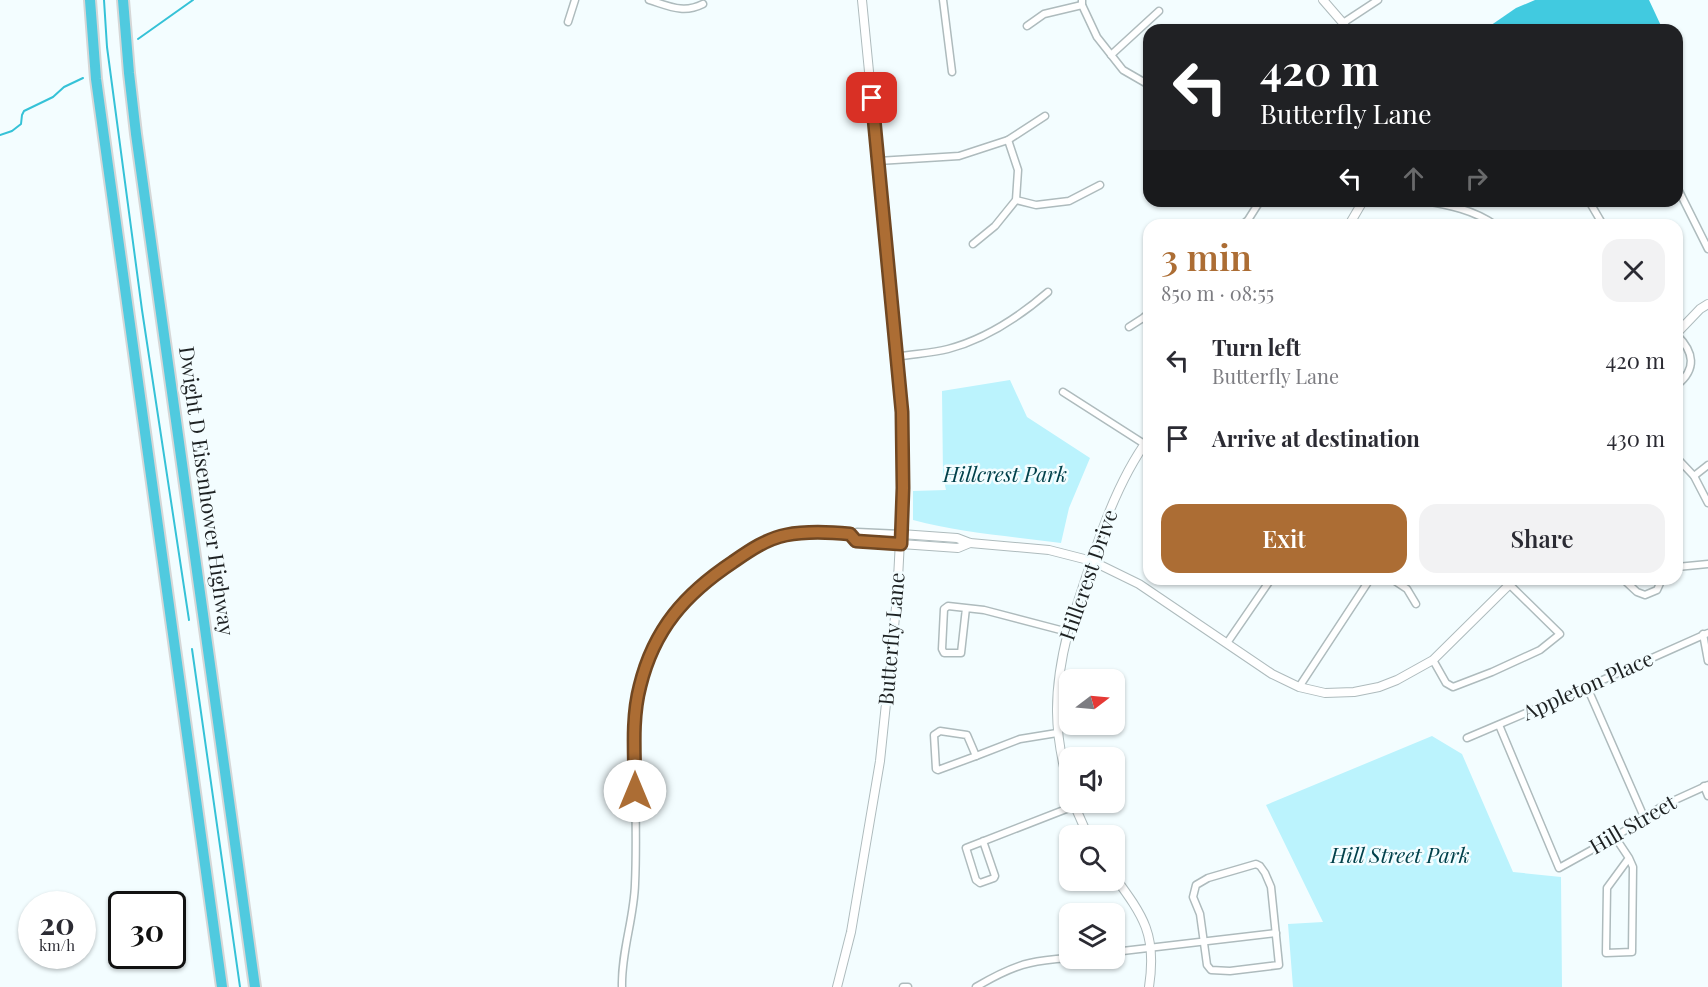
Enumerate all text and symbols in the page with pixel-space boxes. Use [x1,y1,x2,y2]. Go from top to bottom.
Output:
text: 420 m [1260,41,1379,97]
icon: left [1161,48,1239,126]
pin [846,72,897,123]
icon: arrive [855,81,888,114]
text: Butterfly Lane [1260,95,1432,131]
icon: left [1334,162,1367,195]
icon: ahead [1397,162,1430,195]
icon: right [1460,162,1493,195]
text: 3 min [1161,232,1252,280]
button: close [1602,239,1665,302]
text: 850 m · 08:55 [1161,279,1274,306]
text: Turn left [1212,332,1301,362]
street label: Dwight D Eisenhower Highway [174,344,242,638]
icon: left [1161,344,1194,377]
text: 420 m [1605,345,1665,375]
text: Butterfly Lane [1212,362,1339,389]
icon: arrive [1161,422,1194,455]
text: Arrive at destination [1212,423,1420,453]
text: 430 m [1606,423,1665,453]
park label: Hillcrest Park [942,459,1067,487]
button: Exit [1161,504,1407,573]
button: Share [1419,504,1665,573]
street label: Hillcrest Drive [1052,505,1123,644]
street label: Butterfly Lane [870,571,910,707]
street label: Appleton Place [1517,643,1657,726]
north arrow [1059,669,1125,735]
map controls [1059,669,1125,969]
button: sound [1059,747,1125,813]
position arrow [603,759,667,823]
street label: Hill Street [1584,787,1681,859]
button: search [1059,825,1125,891]
park label: Hill Street Park [1329,840,1470,868]
speed limit sign: 30 [108,891,186,969]
text: 20 [39,903,75,943]
button: layers [1059,903,1125,969]
text: km/h [39,935,75,955]

